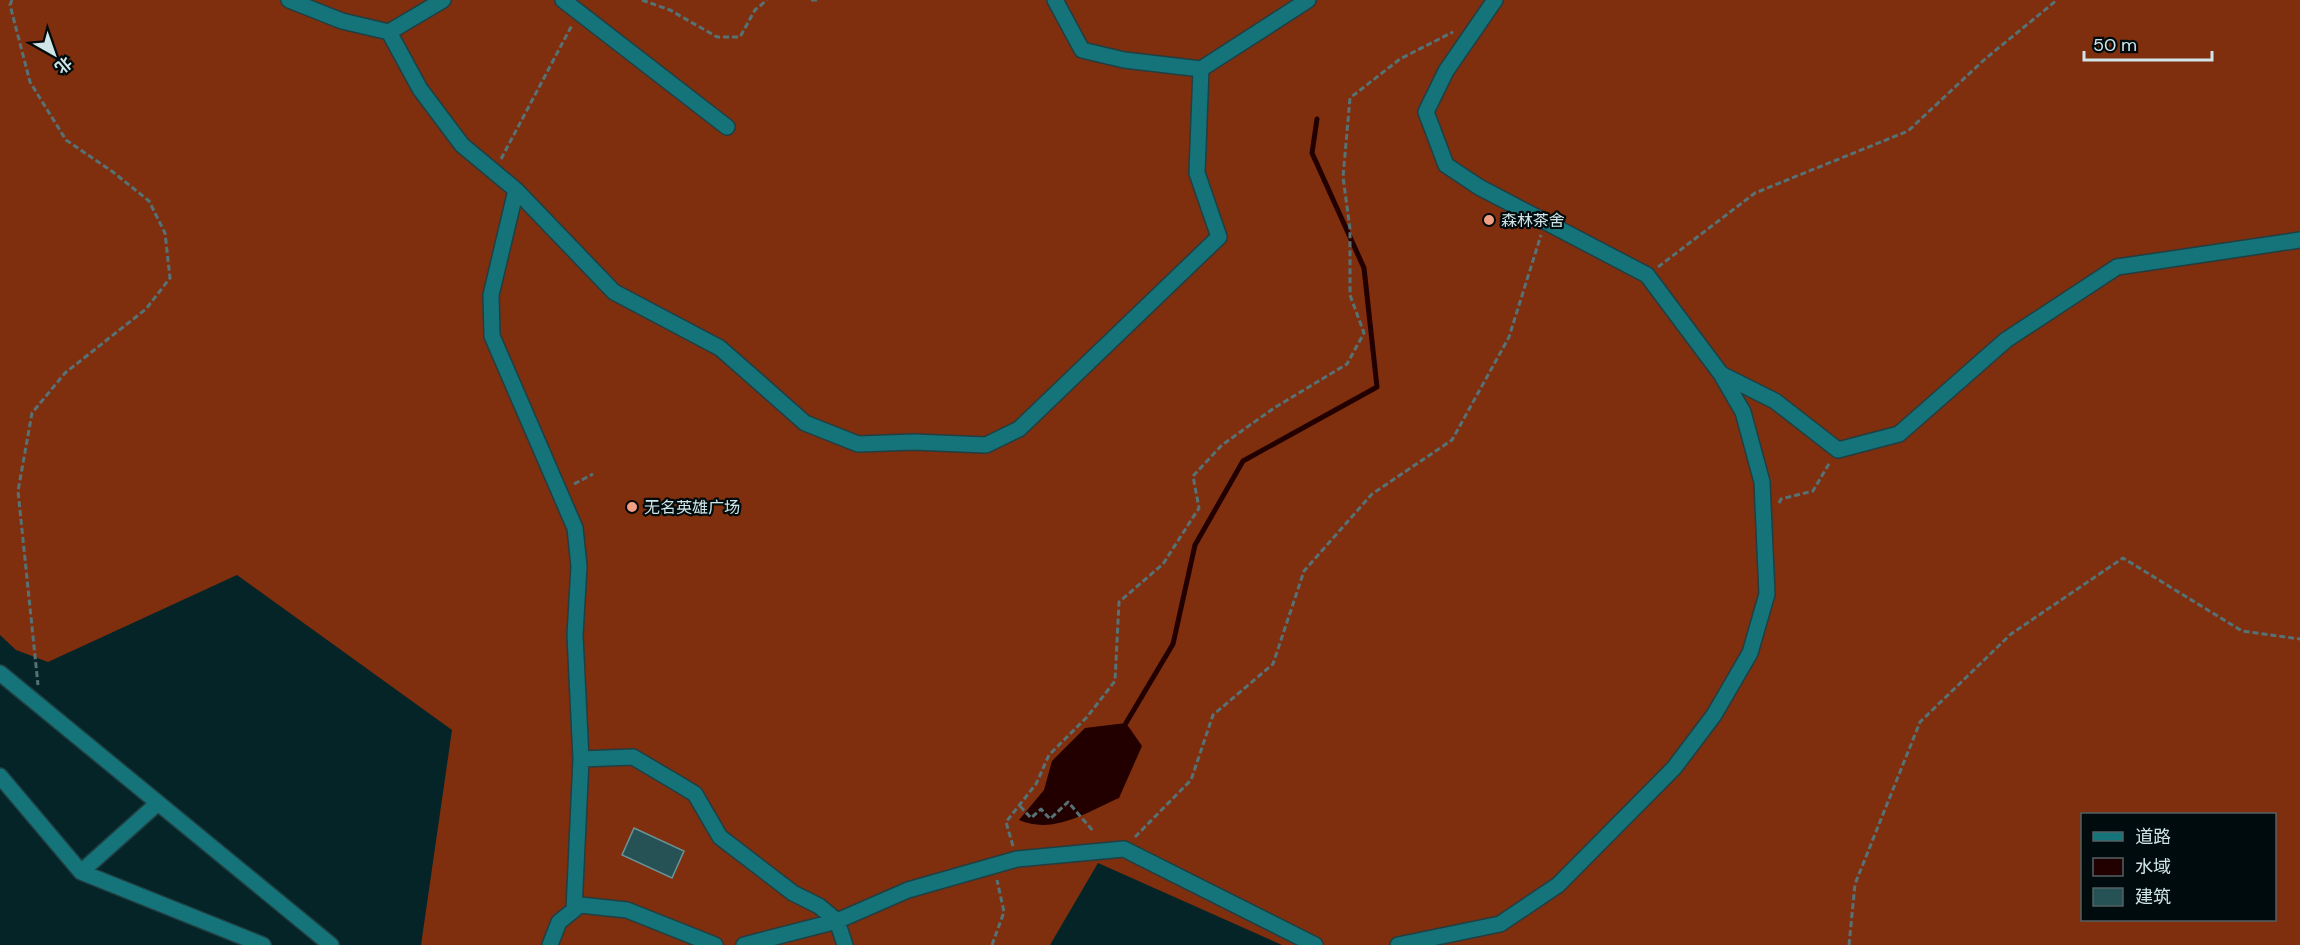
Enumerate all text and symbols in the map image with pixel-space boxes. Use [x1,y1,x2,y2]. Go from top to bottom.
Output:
north arrow [24,24,84,84]
scale bar [2084,24,2212,62]
text: 50 m [2093,33,2137,57]
text: 北 [50,52,76,78]
place label: 森林茶舍 [1501,210,1565,231]
marker: 森林茶舍 [1482,213,1496,227]
place label: 无名英雄广场 [644,497,740,518]
marker: 无名英雄广场 [625,500,639,514]
legend [2081,813,2276,921]
text: 道路 [2135,825,2171,849]
text: 水域 [2135,855,2171,879]
text: 建筑 [2135,885,2171,909]

